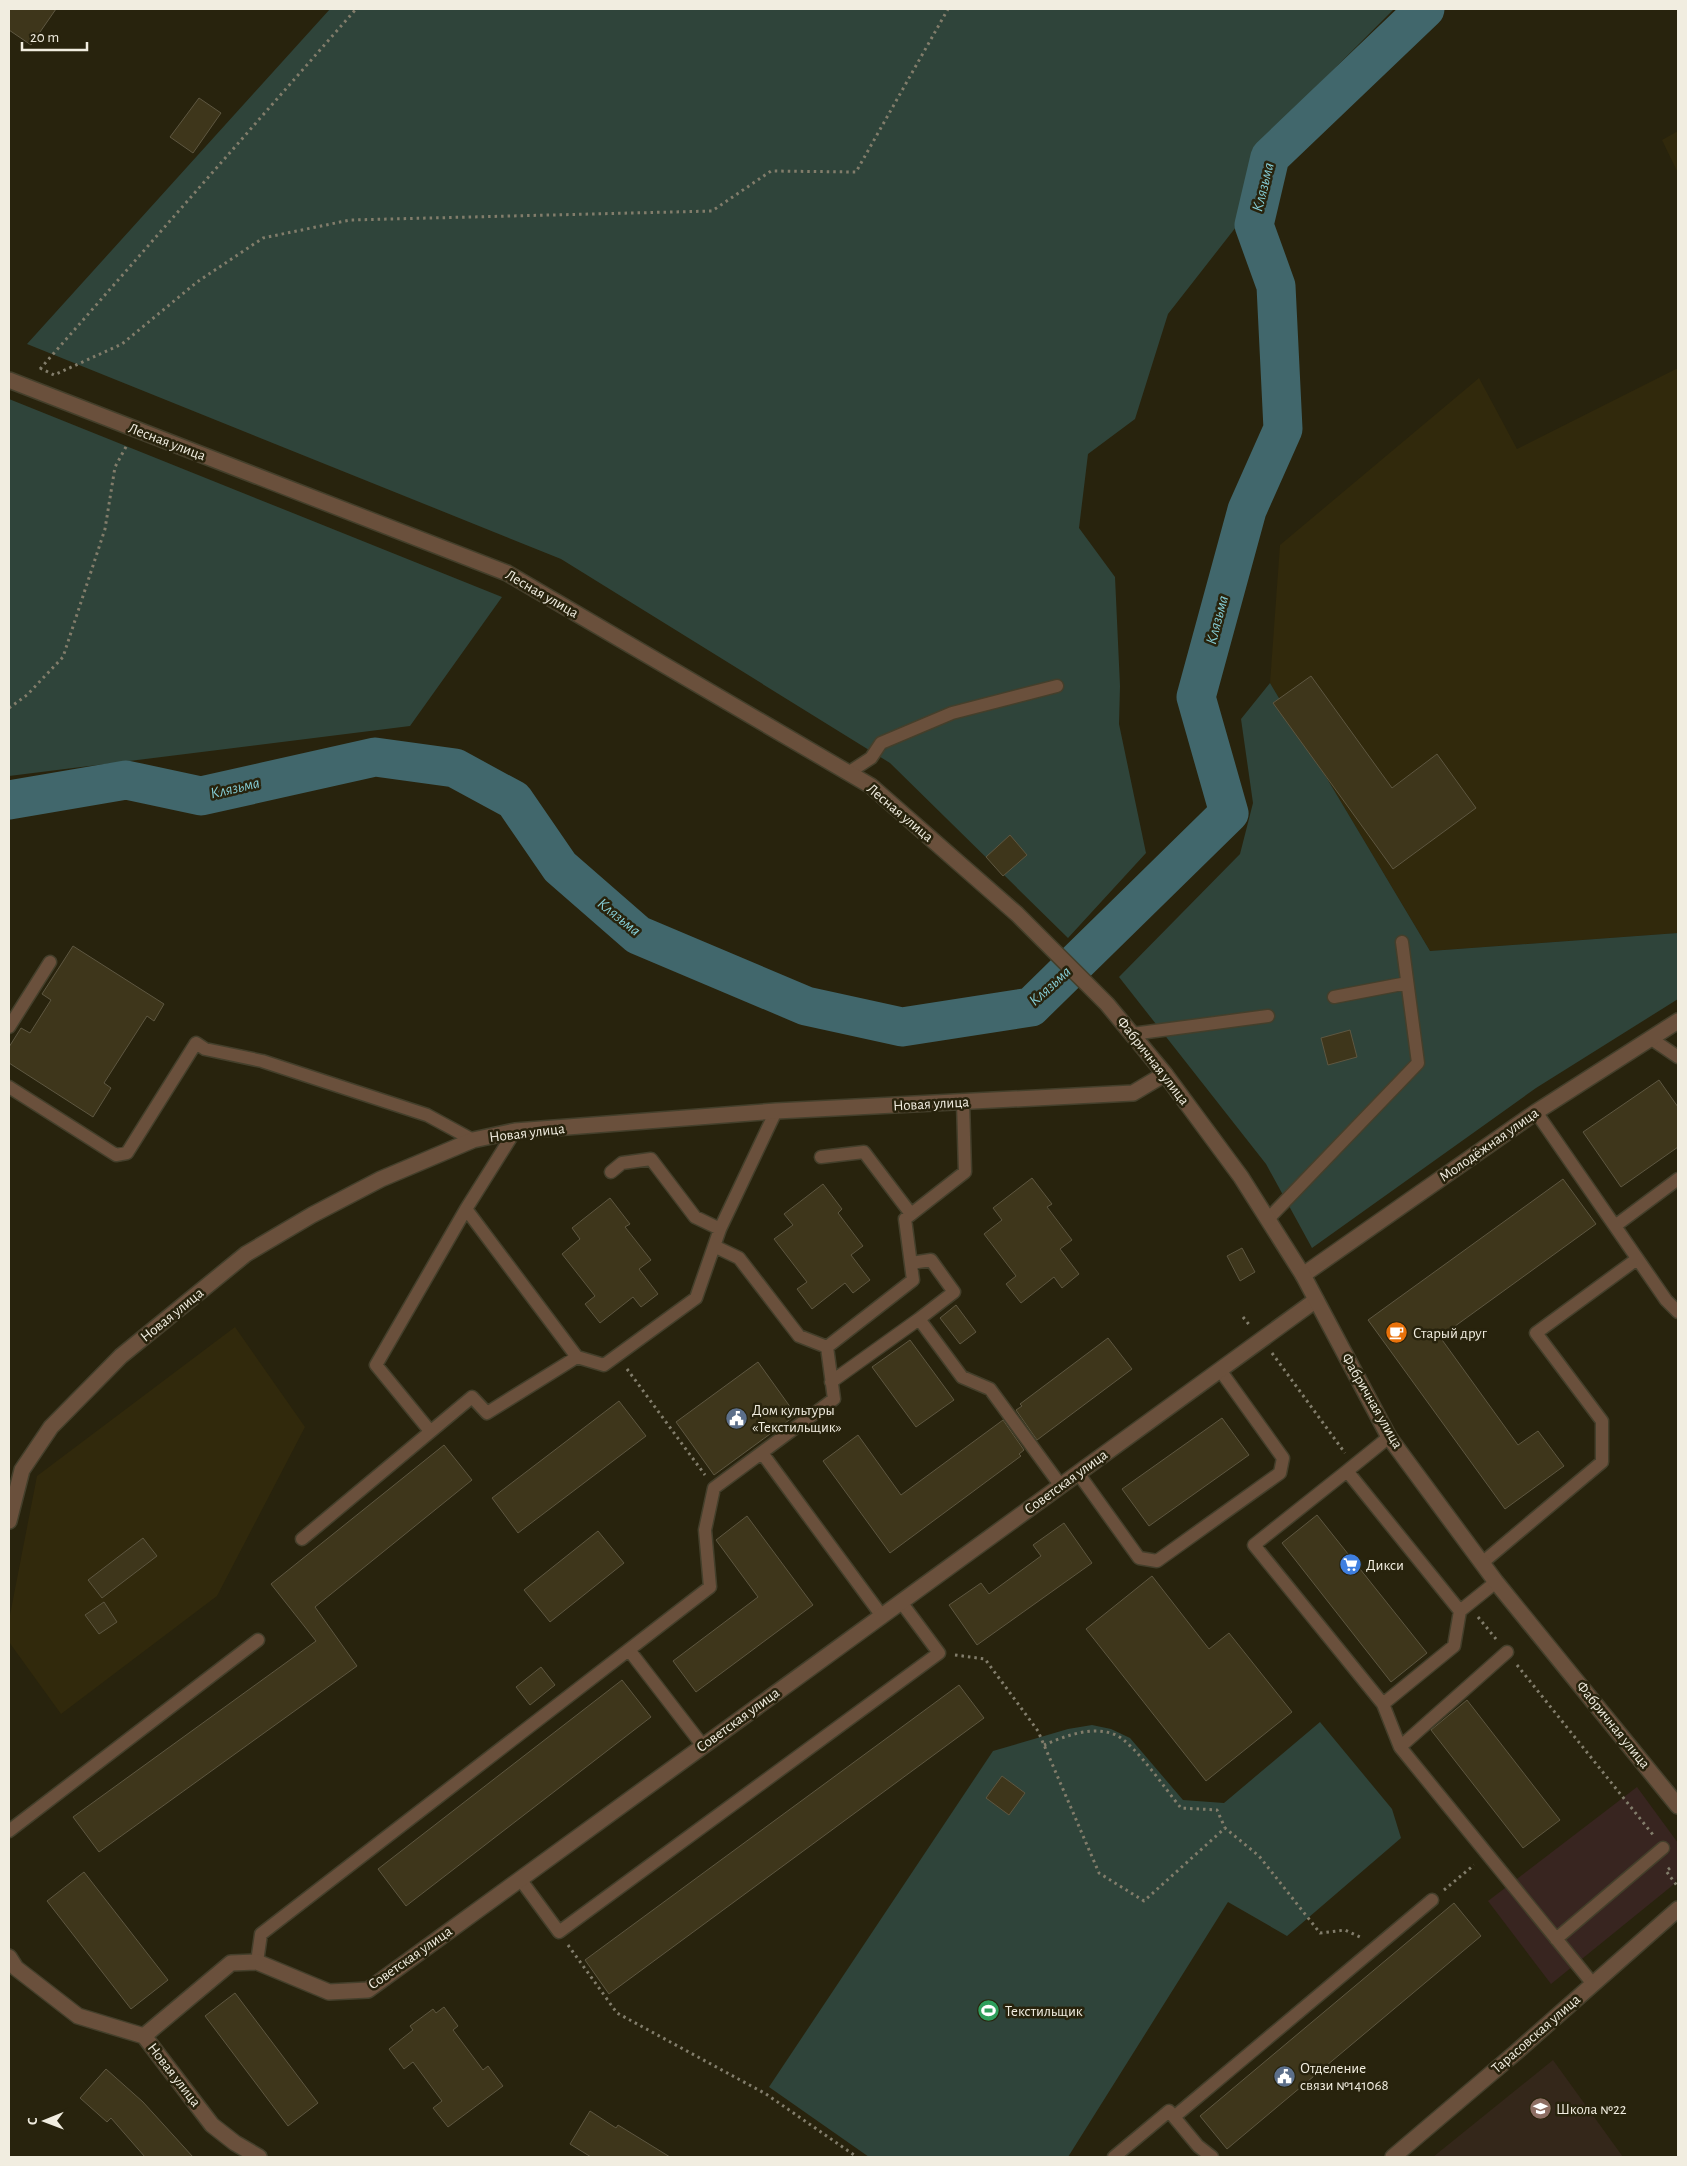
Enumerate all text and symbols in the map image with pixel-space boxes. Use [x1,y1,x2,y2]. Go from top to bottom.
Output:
scale bar [22,20,88,52]
text: 20 m [30,30,59,45]
water label: Клязьма [1249,161,1277,213]
street label: Лесная улица [126,420,208,464]
street label: Лесная улица [503,567,581,621]
water label: Клязьма [1203,594,1231,646]
water label: Клязьма [209,775,261,801]
street label: Лесная улица [864,781,936,845]
water label: Клязьма [595,895,644,939]
water label: Клязьма [1026,963,1074,1009]
street label: Фабричная улица [1114,1014,1192,1108]
street label: Новая улица [893,1095,970,1113]
street label: Молодёжная улица [1437,1105,1541,1185]
street label: Новая улица [488,1121,566,1145]
street label: Новая улица [138,1285,206,1345]
cafe icon: Старый друг [1385,1321,1409,1345]
place label: Старый друг [1413,1326,1488,1341]
street label: Фабричная улица [1339,1351,1405,1451]
place label: Дом культуры «Текстильщик» [752,1403,842,1435]
public building icon: Дом культуры «Текстильщик» [724,1407,748,1431]
street label: Советская улица [1022,1447,1110,1517]
supermarket icon: Дикси [1338,1553,1362,1577]
place label: Дикси [1366,1558,1404,1573]
street label: Фабричная улица [1573,1679,1653,1772]
street label: Советская улица [694,1685,782,1755]
street label: Советская улица [365,1923,455,1992]
street label: Тарасовская улица [1489,1992,1583,2076]
sports icon: Текстильщик [977,1999,1001,2023]
place label: Текстильщик [1005,2004,1083,2019]
street label: Новая улица [145,2040,203,2110]
place label: Отделение связи №141068 [1300,2061,1389,2093]
public building icon: Отделение связи №141068 [1272,2065,1296,2089]
north arrow [20,2096,70,2146]
school or university icon: Школа №22 [1528,2097,1552,2121]
place label: Школа №22 [1556,2102,1627,2117]
text: С [26,2117,40,2125]

